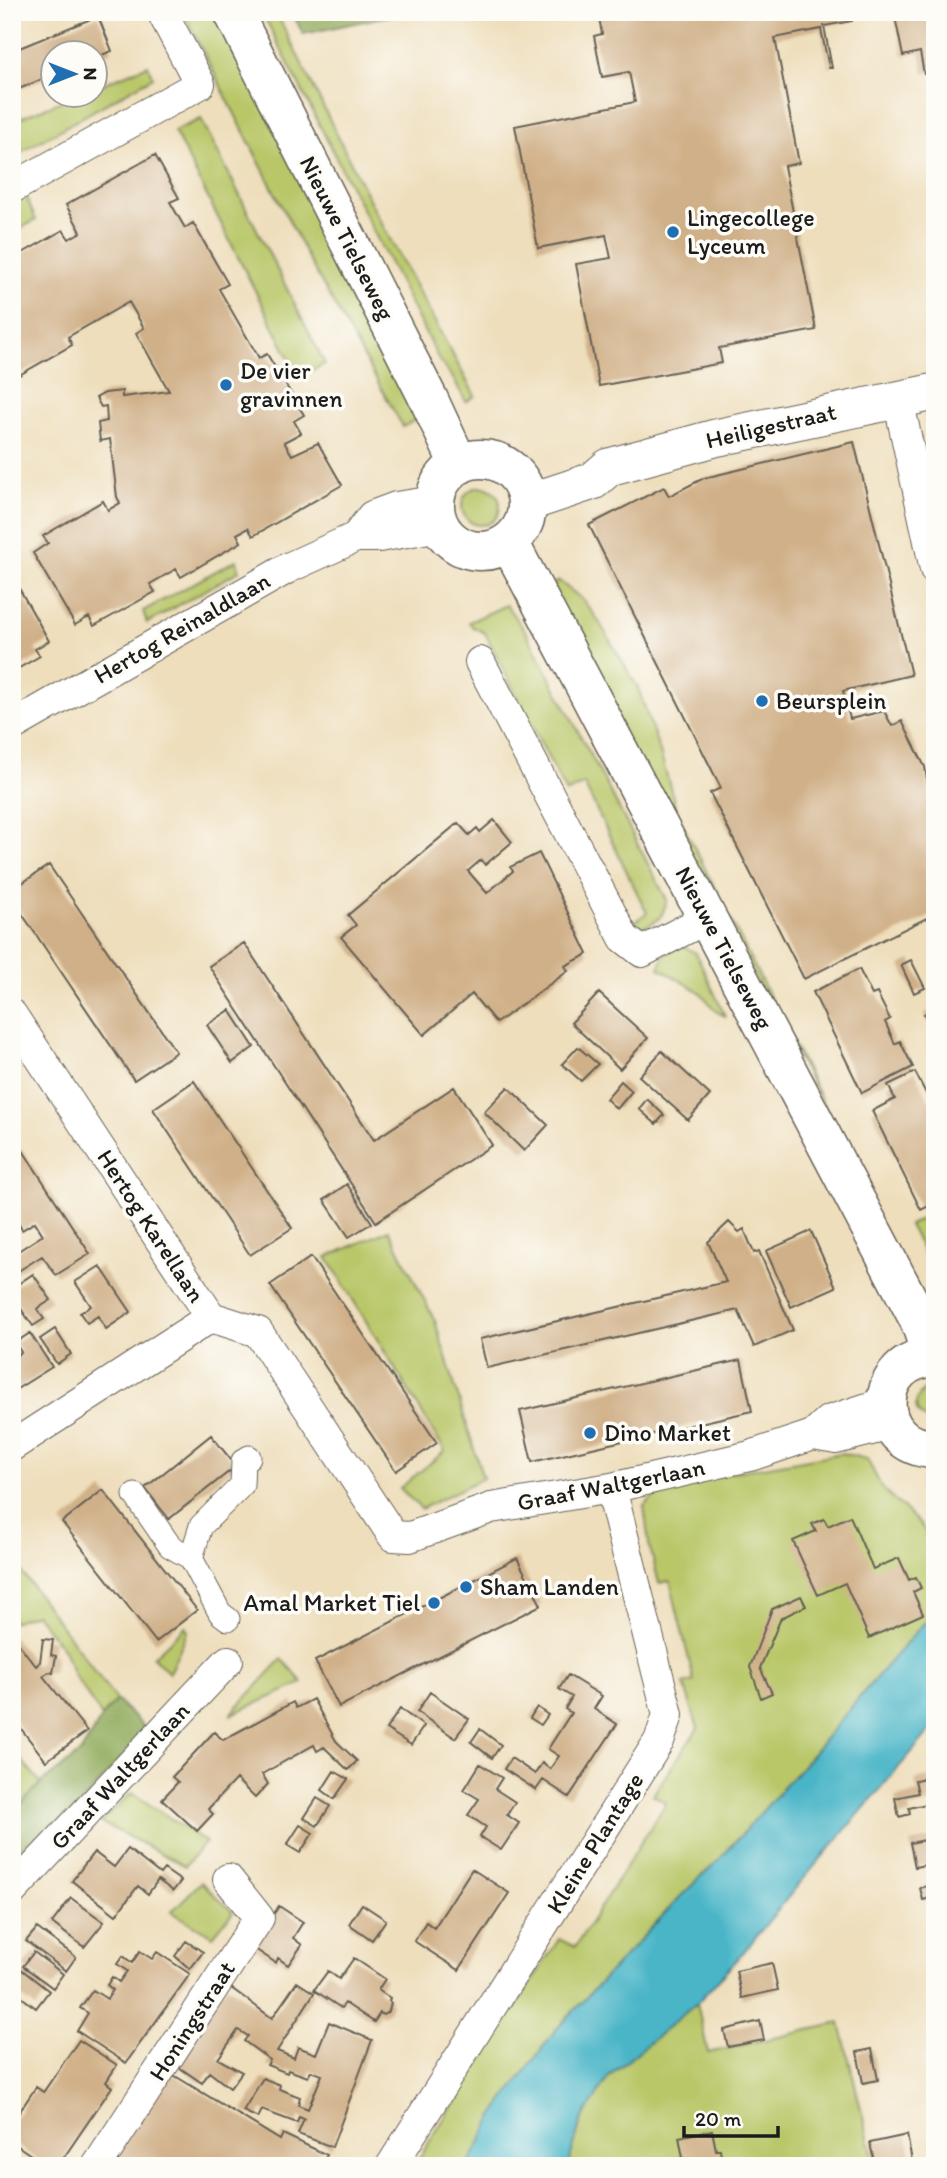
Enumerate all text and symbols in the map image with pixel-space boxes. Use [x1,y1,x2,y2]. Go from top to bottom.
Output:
north arrow [38,38,108,108]
text: N [79,68,102,80]
street label: Nieuwe Tielseweg [294,151,402,325]
place label: Lingecollege Lyceum [687,203,815,260]
marker: Lingecollege Lyceum [665,224,681,240]
place label: De vier gravinnen [240,356,343,413]
marker: De vier gravinnen [218,377,234,393]
street label: Heiligestraat [703,396,839,455]
street label: Hertog Reinaldlaan [89,565,275,690]
place label: Beursplein [776,686,886,715]
marker: Beursplein [754,693,770,709]
street label: Nieuwe Tielseweg [669,861,780,1035]
street label: Hertog Karellaan [91,1144,212,1308]
place label: Dino Market [604,1418,731,1447]
marker: Dino Market [582,1425,598,1441]
street label: Graaf Waltgerlaan [515,1452,707,1517]
place label: Sham Landen [480,1572,619,1601]
marker: Sham Landen [458,1579,474,1595]
place label: Amal Market Tiel [243,1588,420,1617]
marker: Amal Market Tiel [426,1595,442,1611]
street label: Graaf Waltgerlaan [44,1696,195,1855]
street label: Kleine Plantage [540,1767,649,1919]
street label: Honingstraat [142,1955,241,2086]
scale bar [684,2094,779,2138]
text: 20 m [695,2106,742,2131]

